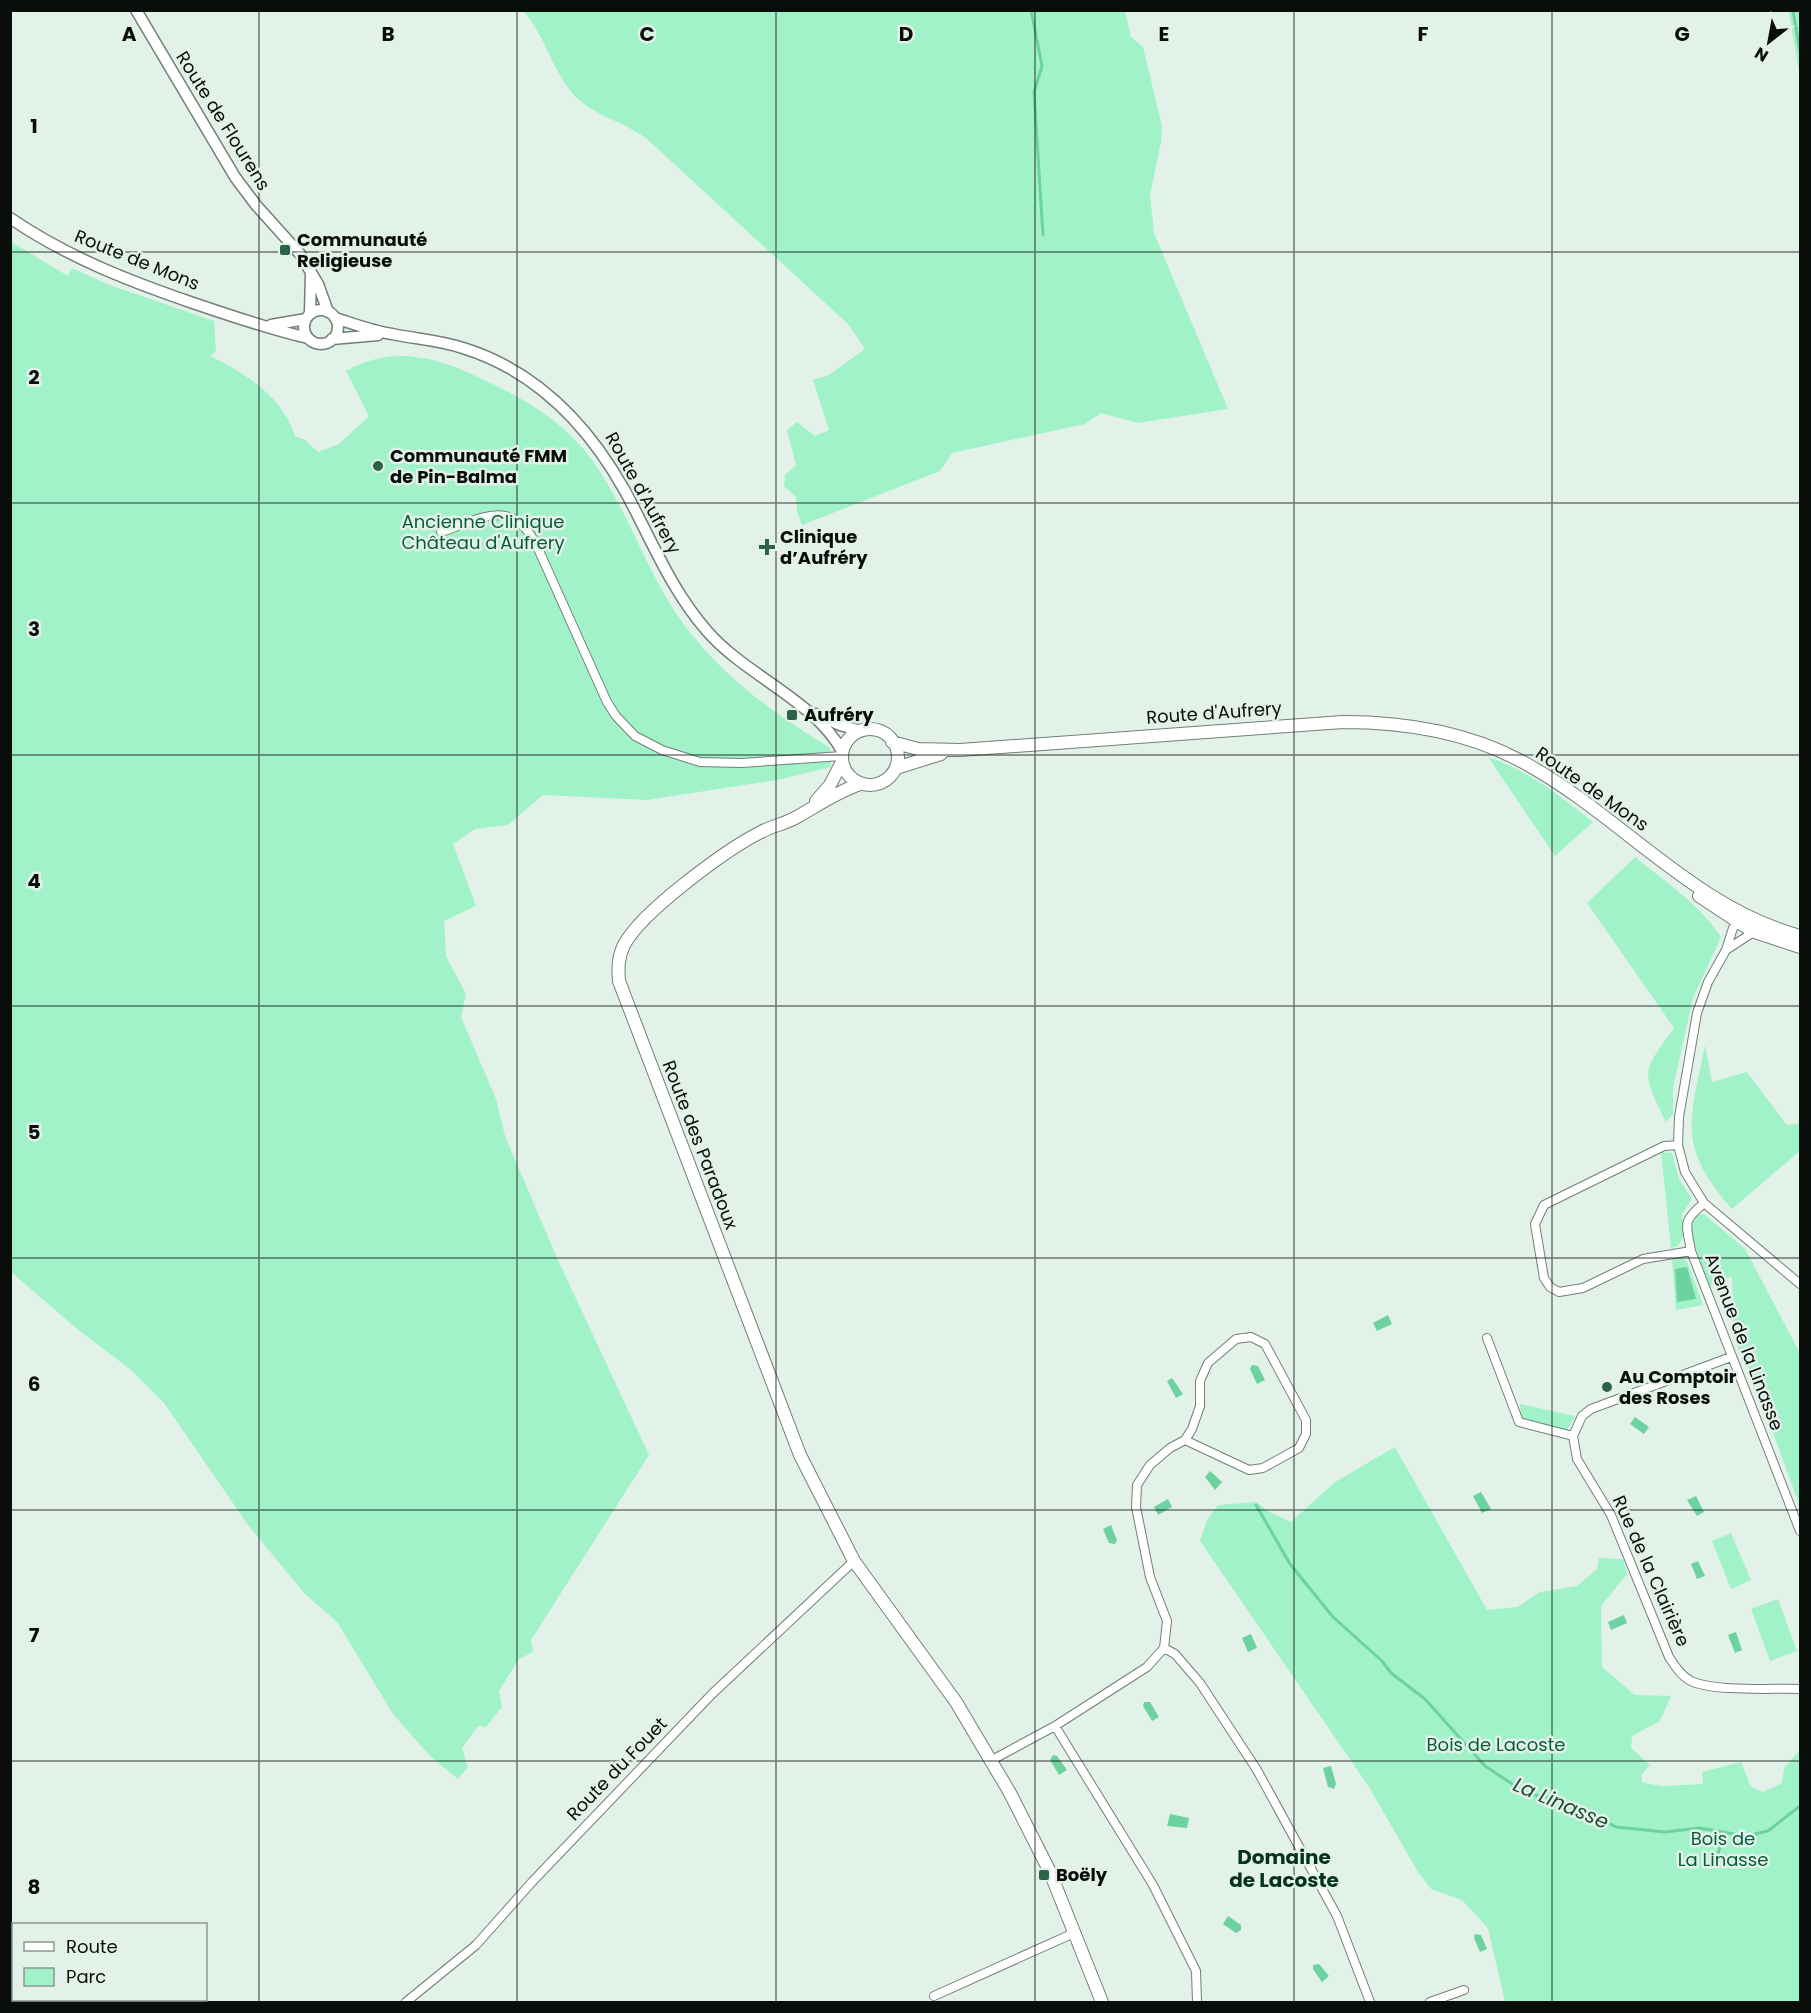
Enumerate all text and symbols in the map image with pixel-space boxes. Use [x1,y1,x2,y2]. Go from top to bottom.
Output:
north arrow [1739,12,1799,72]
text: A [122,20,137,48]
text: B [381,20,395,48]
text: C [639,20,655,48]
text: D [899,20,913,48]
text: E [1159,20,1169,48]
text: F [1418,20,1429,48]
text: G [1674,20,1690,48]
text: N [1750,41,1773,67]
street label: Route de Flourens [170,46,276,195]
text: 1 [30,112,38,140]
street label: Route de Mons [71,223,203,296]
place label: Communauté Religieuse [297,227,427,273]
marker: Communauté Religieuse [278,243,292,257]
text: 2 [28,363,40,391]
street label: Route d'Aufrery [600,427,687,558]
place label: Communauté FMM de Pin-Balma [390,443,567,489]
marker: Communauté FMM de Pin-Balma [371,459,385,473]
park label: Ancienne Clinique Château d'Aufrery [401,509,565,555]
place label: Clinique d’Aufréry [780,524,868,570]
marker: Clinique d’Aufréry [758,538,776,556]
text: 3 [28,615,40,643]
street label: Route d'Aufrery [1145,695,1283,730]
place label: Aufréry [804,702,874,727]
marker: Aufréry [785,708,799,722]
street label: Route de Mons [1531,740,1654,837]
text: 4 [27,867,41,895]
street label: Route des Paradoux [657,1057,744,1233]
text: 5 [28,1118,41,1146]
street label: Avenue de la Linasse [1699,1250,1790,1434]
place label: Au Comptoir des Roses [1619,1364,1737,1410]
text: 6 [28,1370,40,1398]
marker: Au Comptoir des Roses [1600,1380,1614,1394]
street label: Rue de la Clairière [1607,1491,1696,1650]
text: 7 [29,1621,40,1649]
street label: Route du Fouet [561,1711,672,1826]
park label: Bois de Lacoste [1427,1732,1565,1757]
water label: La Linasse [1509,1770,1613,1836]
park label: Bois de La Linasse [1678,1826,1768,1872]
district label: Domaine de Lacoste [1229,1843,1339,1894]
place label: Boëly [1056,1862,1108,1887]
marker: Boëly [1037,1868,1051,1882]
text: 8 [28,1873,40,1901]
legend [12,1923,207,2001]
text: Route [66,1934,118,1959]
text: Parc [66,1964,106,1989]

